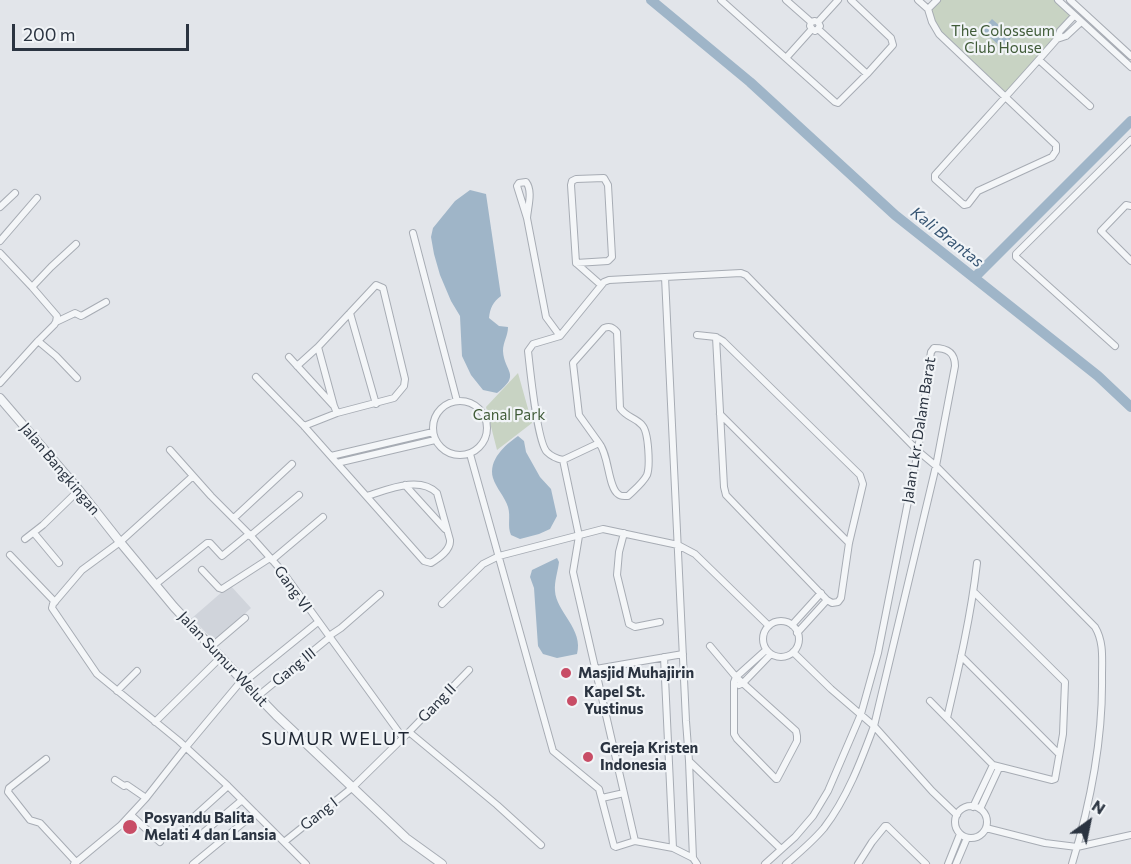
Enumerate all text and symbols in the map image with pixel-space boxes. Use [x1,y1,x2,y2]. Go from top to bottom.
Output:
scale bar [15,12,192,50]
park label: The Colosseum Club House [951,22,1055,57]
text: 200 m [23,23,76,45]
water label: Kali Brantas [907,203,987,271]
street label: Jalan Lkr. Dalam Barat [899,356,939,504]
park label: Canal Park [473,406,545,424]
street label: Jalan Bangkingan [16,419,104,519]
street label: Gang VI [270,562,316,616]
street label: Jalan Sumur Welut [174,608,272,710]
street label: Gang III [269,644,319,690]
place label: Masjid Muhajirin [578,664,694,682]
marker: Masjid Muhajirin [559,666,573,680]
street label: Gang II [414,680,460,726]
place label: Kapel St. Yustinus [584,683,645,718]
marker: Kapel St. Yustinus [565,694,579,708]
district label: SUMUR WELUT [261,728,411,750]
place label: Gereja Kristen Indonesia [600,739,698,774]
marker: Gereja Kristen Indonesia [581,750,595,764]
north arrow [1059,792,1119,852]
street label: Gang I [297,794,341,834]
text: N [1089,795,1109,818]
place label: Posyandu Balita Melati 4 dan Lansia [144,809,276,844]
marker: Posyandu Balita Melati 4 dan Lansia [121,818,139,836]

